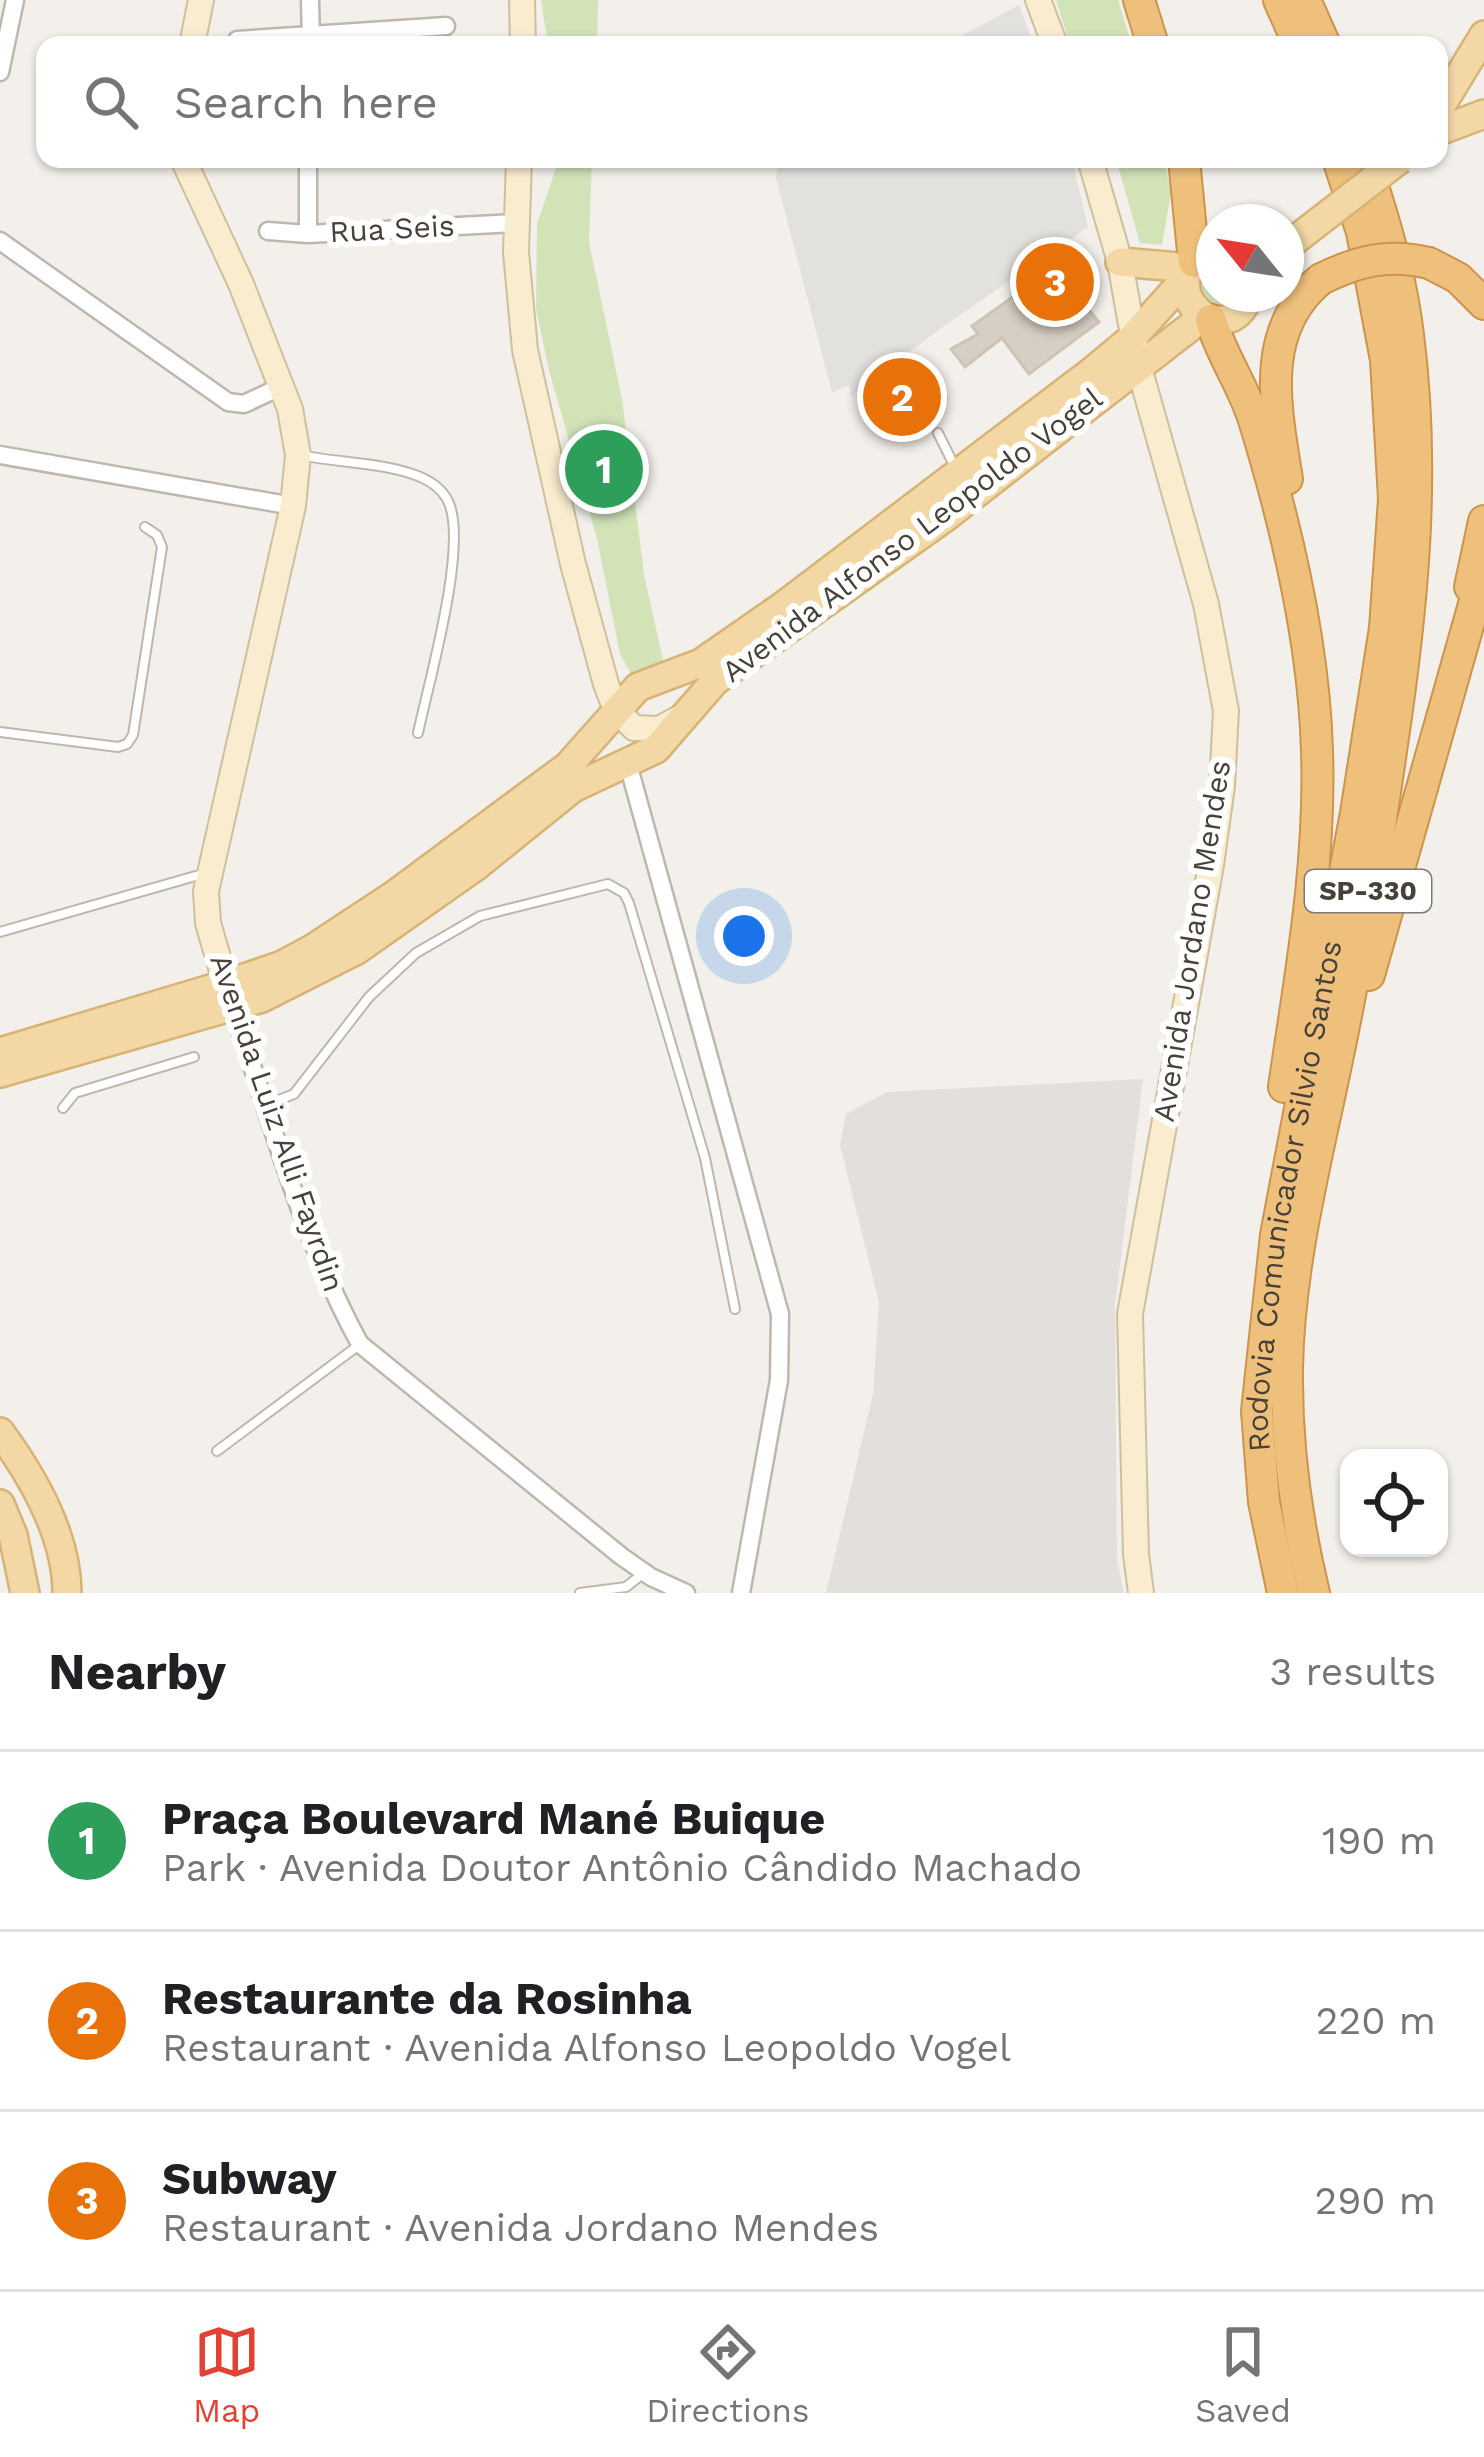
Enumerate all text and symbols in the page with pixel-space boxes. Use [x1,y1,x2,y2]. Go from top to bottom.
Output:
search box [36,36,1448,168]
icon: search [78,69,144,135]
text: Search here [174,76,438,129]
north arrow [1196,204,1304,312]
street label: Rua Seis [329,208,455,249]
pin: 3 [1016,237,1094,327]
pin: 2 [863,352,941,442]
street label: Avenida Alfonso Leopoldo Vogel [715,380,1109,689]
pin: 1 [565,424,643,514]
street label: Avenida Jordano Mendes [1146,758,1237,1124]
road number: SP-330 [1305,870,1431,912]
your location [714,906,774,966]
street label: Rodovia Comunicador Silvio Santos [1239,938,1348,1453]
street label: Avenida Luiz Alli Fayrdin [203,949,352,1296]
map controls [1340,1449,1448,1557]
button: locate [1340,1449,1448,1557]
text: Nearby [48,1642,226,1701]
text: 3 results [1270,1649,1436,1694]
text: Praça Boulevard Mané Buique [162,1792,825,1845]
text: 1 [79,1818,95,1863]
text: 190 m [1322,1818,1436,1863]
text: Park · Avenida Doutor Antônio Cândido Machado [162,1845,1082,1890]
text: Restaurante da Rosinha [162,1972,692,2025]
text: 2 [75,1998,99,2043]
text: 220 m [1316,1998,1436,2043]
text: Restaurant · Avenida Alfonso Leopoldo Vogel [162,2025,1011,2070]
text: Subway [162,2152,337,2205]
text: 3 [75,2178,99,2223]
text: 290 m [1314,2178,1436,2223]
text: Restaurant · Avenida Jordano Mendes [162,2205,879,2250]
tab: Map [193,2319,260,2430]
tab: Directions [646,2319,809,2430]
tab: Saved [1195,2319,1291,2430]

